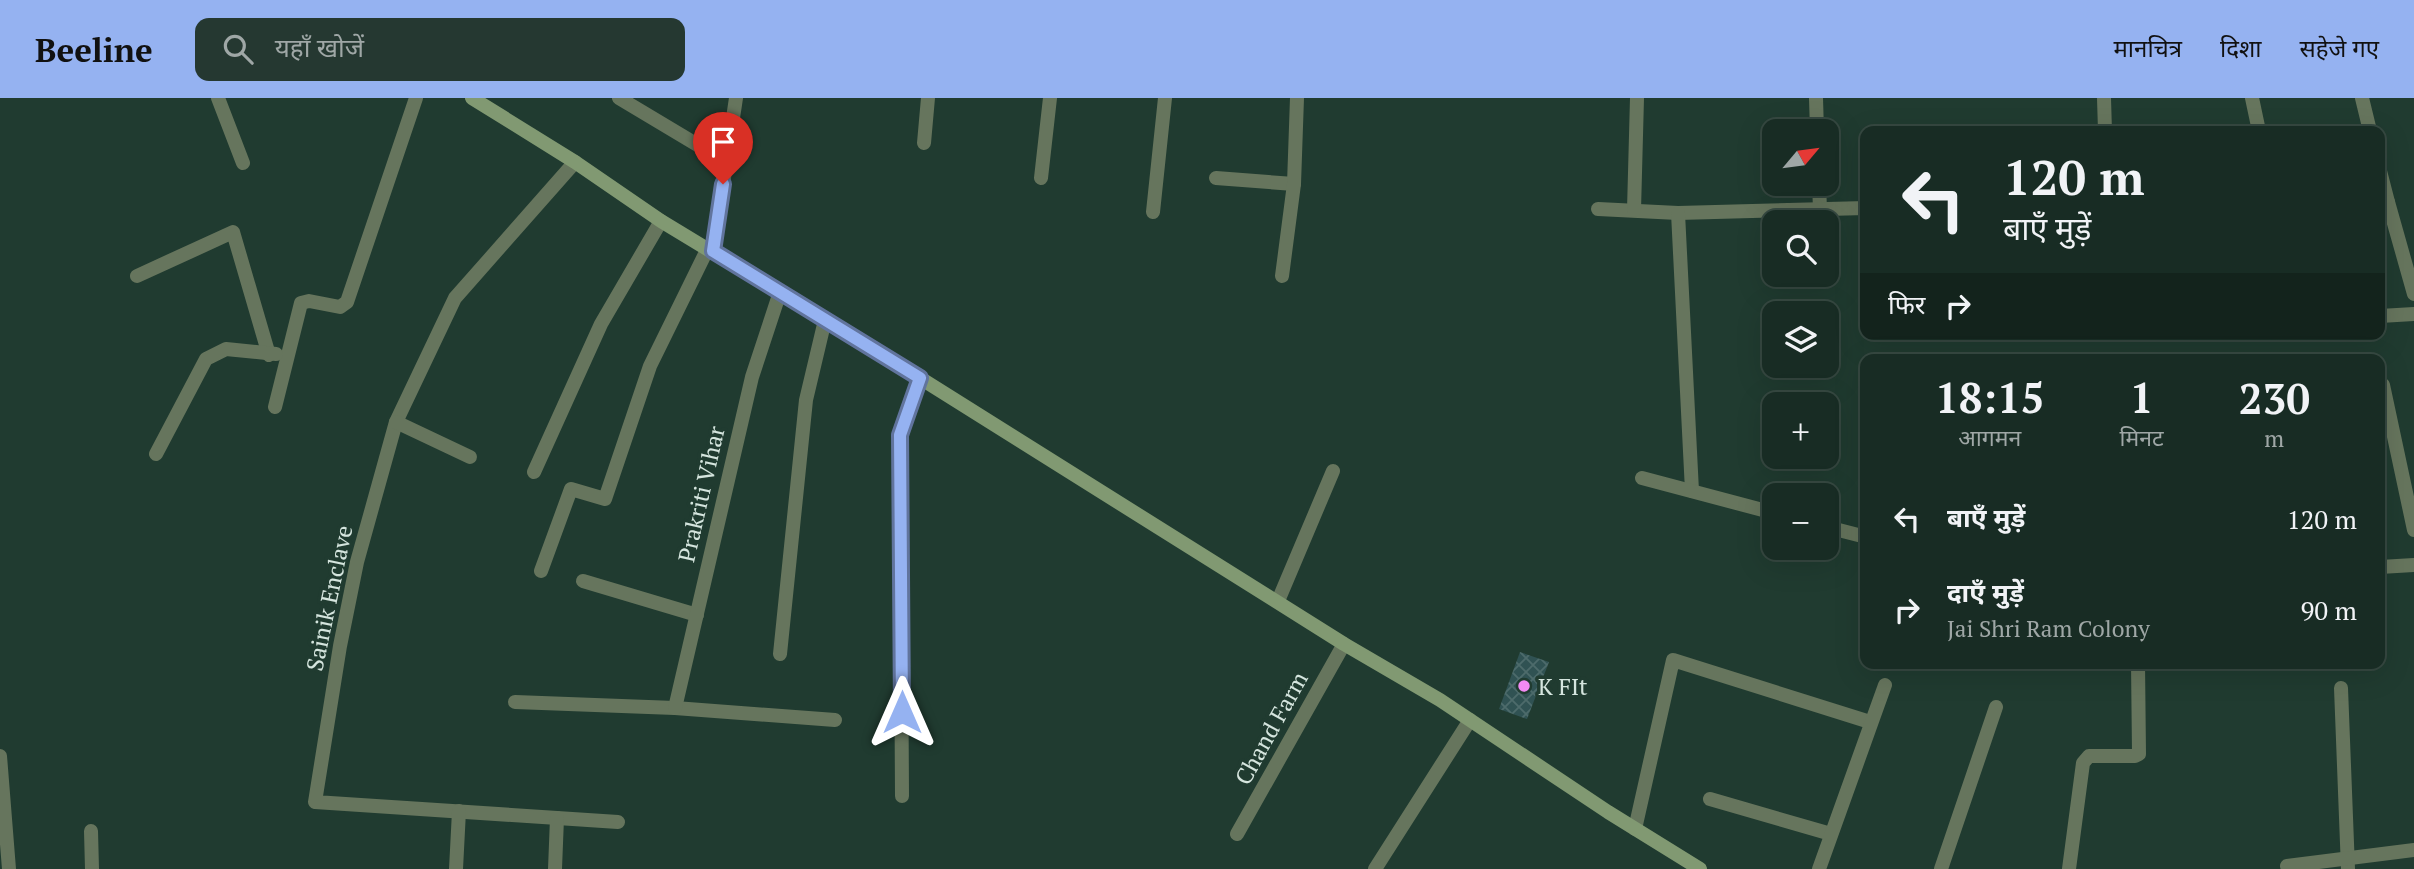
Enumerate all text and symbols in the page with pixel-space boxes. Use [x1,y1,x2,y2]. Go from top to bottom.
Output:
search box [195,18,685,81]
text: Beeline [35,28,153,71]
icon: search [219,30,257,68]
text: यहाँ खोजें [275,30,364,64]
text: मानचित्र [2114,32,2182,64]
text: दिशा [2220,32,2262,64]
text: सहेजे गए [2300,32,2379,64]
pin [693,112,753,184]
north arrow [1762,119,1839,196]
map controls [1762,119,1839,560]
icon: arrive [704,123,742,161]
text: 120 m [2003,144,2145,209]
icon: left [1888,154,1979,245]
text: बाएँ मुड़ें [2003,207,2091,249]
button: search [1762,210,1839,287]
text: फिर [1888,287,1925,321]
icon: right [1939,287,1977,325]
button: layers [1762,301,1839,378]
text: 18:15 [1935,369,2044,425]
text: 1 [2130,369,2153,425]
text: 230 [2239,370,2310,426]
button: + [1762,392,1839,469]
text: आगमन [1958,422,2021,453]
text: मिनट [2120,422,2164,453]
street label: Prakriti Vihar [670,423,732,565]
text: m [2264,423,2284,454]
button: − [1762,483,1839,560]
icon: left [1888,500,1926,538]
text: बाएँ मुड़ें [1947,500,2025,534]
text: 120 m [2287,502,2357,536]
street label: Sainik Enclave [298,522,360,674]
text: दाएँ मुड़ें [1947,575,2024,609]
icon: right [1888,591,1926,629]
text: 90 m [2301,593,2357,627]
text: Jai Shri Ram Colony [1947,613,2150,644]
street label: Chand Farm [1227,666,1315,790]
place label: K FIt [1538,671,1588,702]
position arrow [865,675,939,749]
marker: K FIt [1516,678,1532,694]

